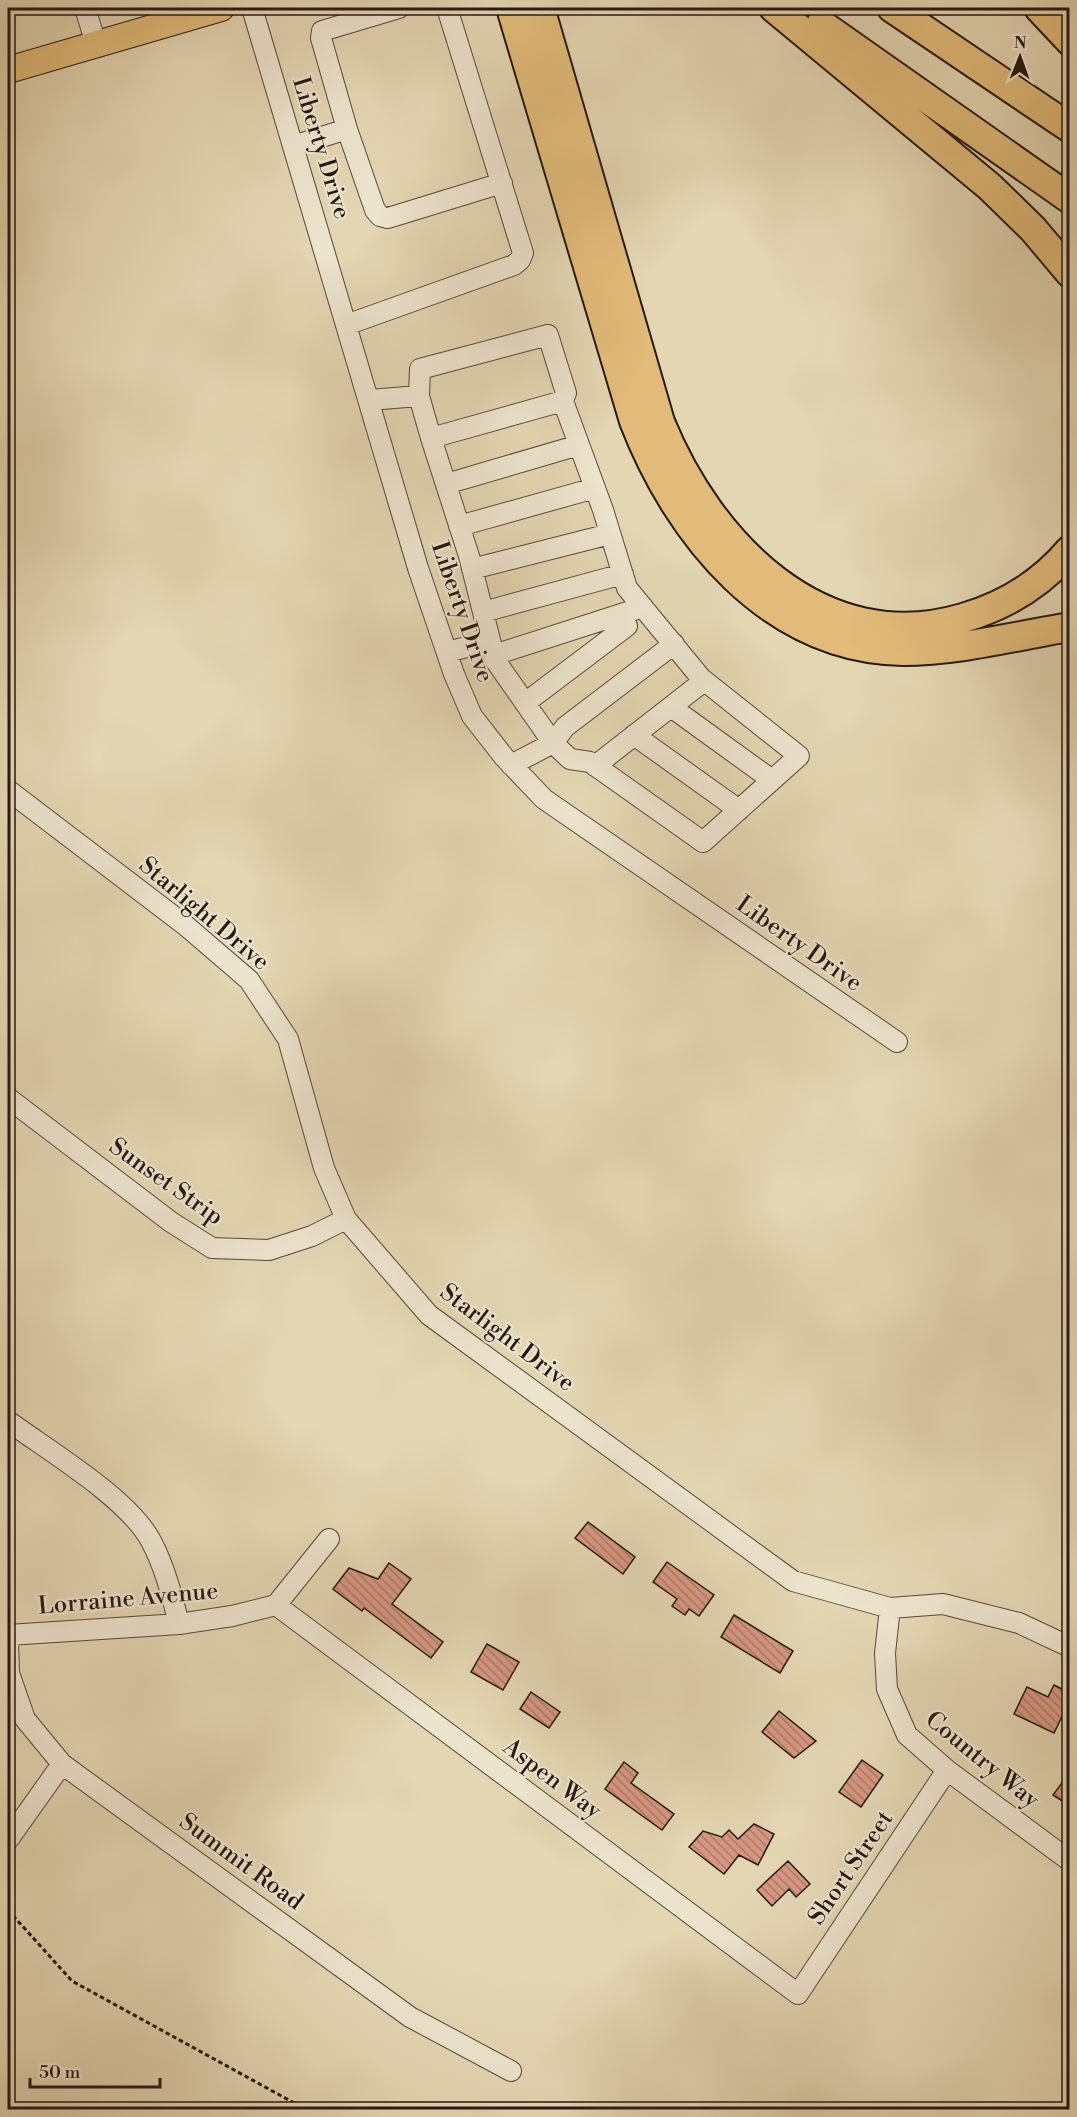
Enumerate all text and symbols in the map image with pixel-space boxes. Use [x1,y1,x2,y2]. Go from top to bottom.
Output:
north arrow [990,27,1050,87]
text: N [1014,33,1027,53]
street label: Liberty Drive [285,73,357,223]
street label: Liberty Drive [424,538,500,686]
street label: Starlight Drive [133,851,275,977]
street label: Liberty Drive [730,890,868,998]
street label: Sunset Strip [103,1132,229,1232]
street label: Starlight Drive [434,1278,580,1398]
street label: Lorraine Avenue [37,1576,219,1622]
street label: Country Way [919,1705,1045,1815]
street label: Aspen Way [496,1731,608,1826]
street label: Short Street [802,1805,900,1931]
street label: Summit Road [173,1807,309,1917]
scale bar [30,2051,160,2089]
text: 50 m [39,2061,81,2084]

